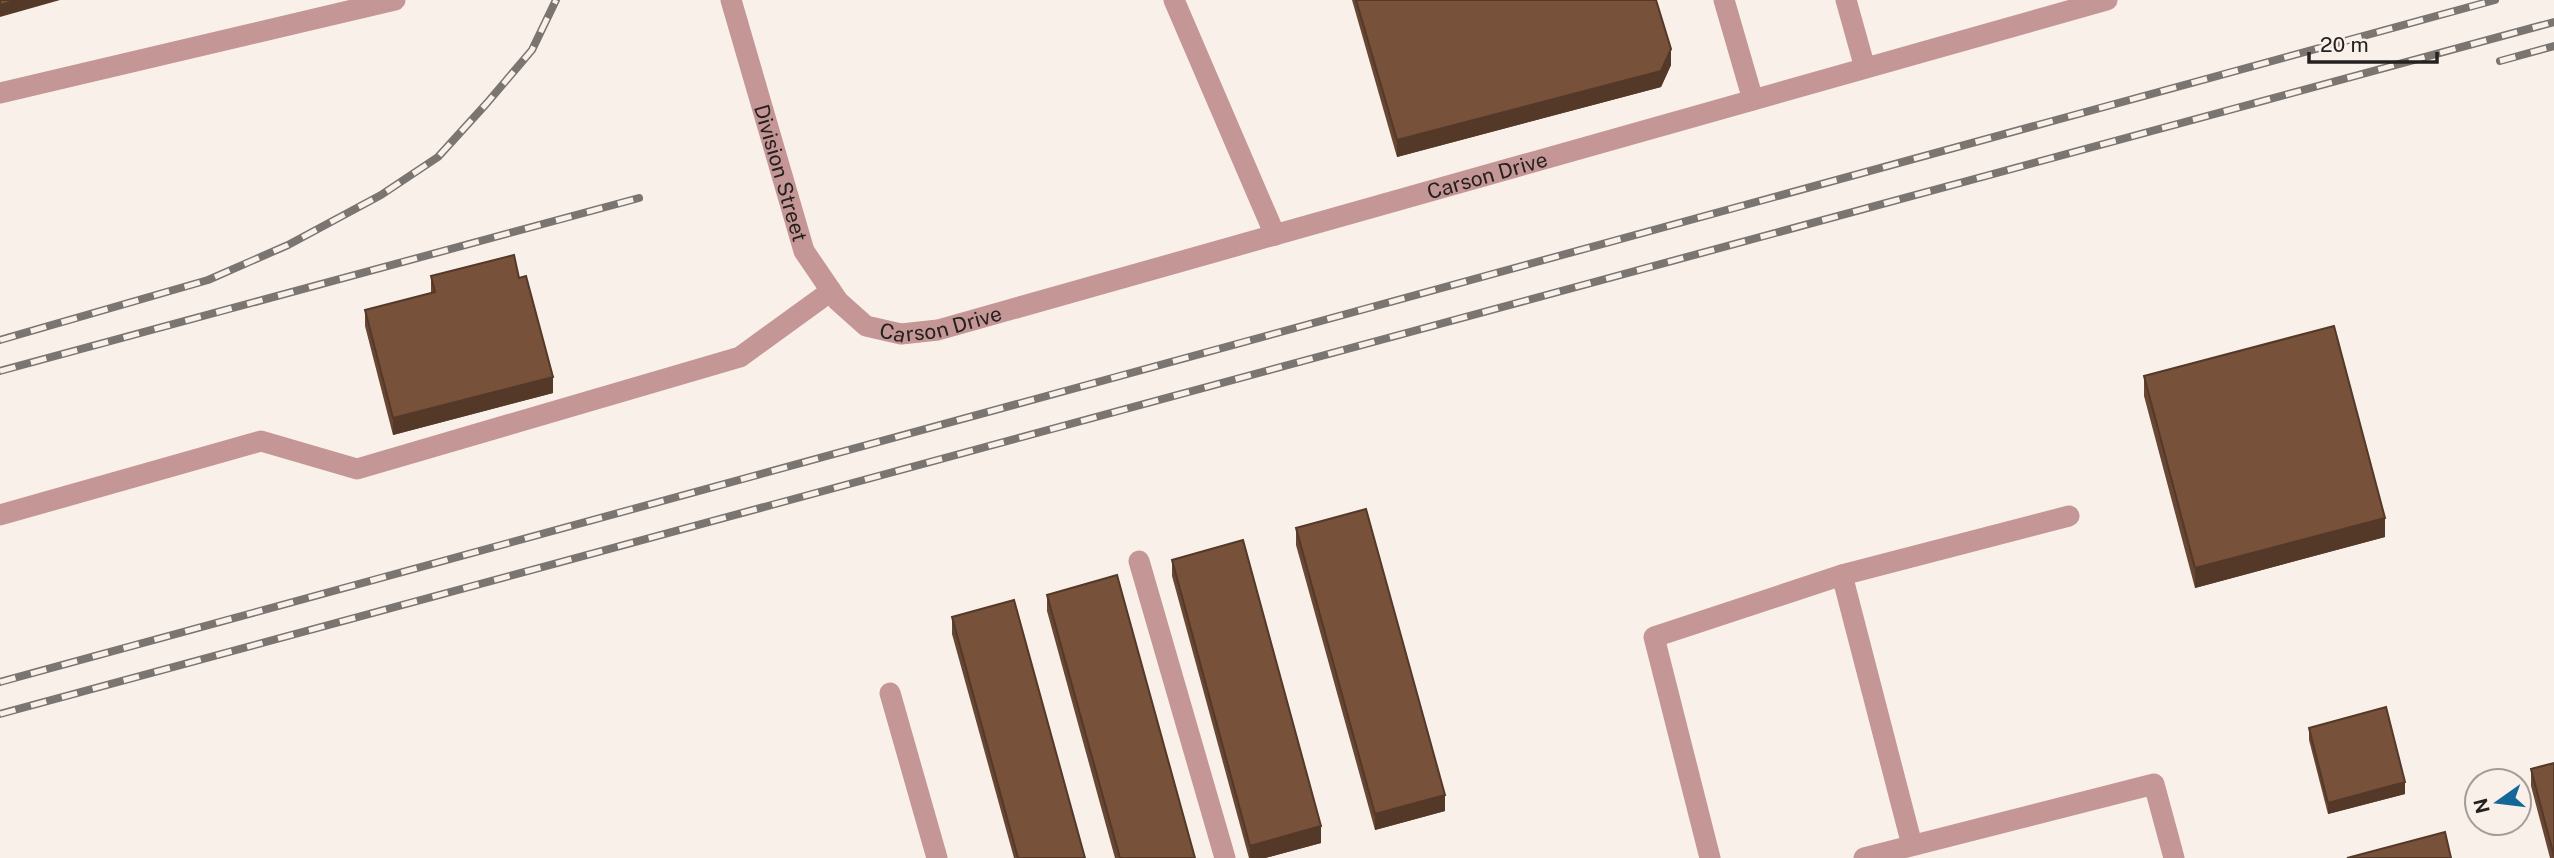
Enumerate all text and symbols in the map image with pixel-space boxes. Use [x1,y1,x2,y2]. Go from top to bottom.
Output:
scale bar [2309,21,2437,65]
text: 20 m [2320,32,2369,57]
street label: Division Street [749,101,813,244]
street label: Carson Drive [1424,146,1550,204]
street label: Carson Drive [877,300,1004,347]
north arrow [2463,767,2533,837]
text: N [2469,796,2494,816]

